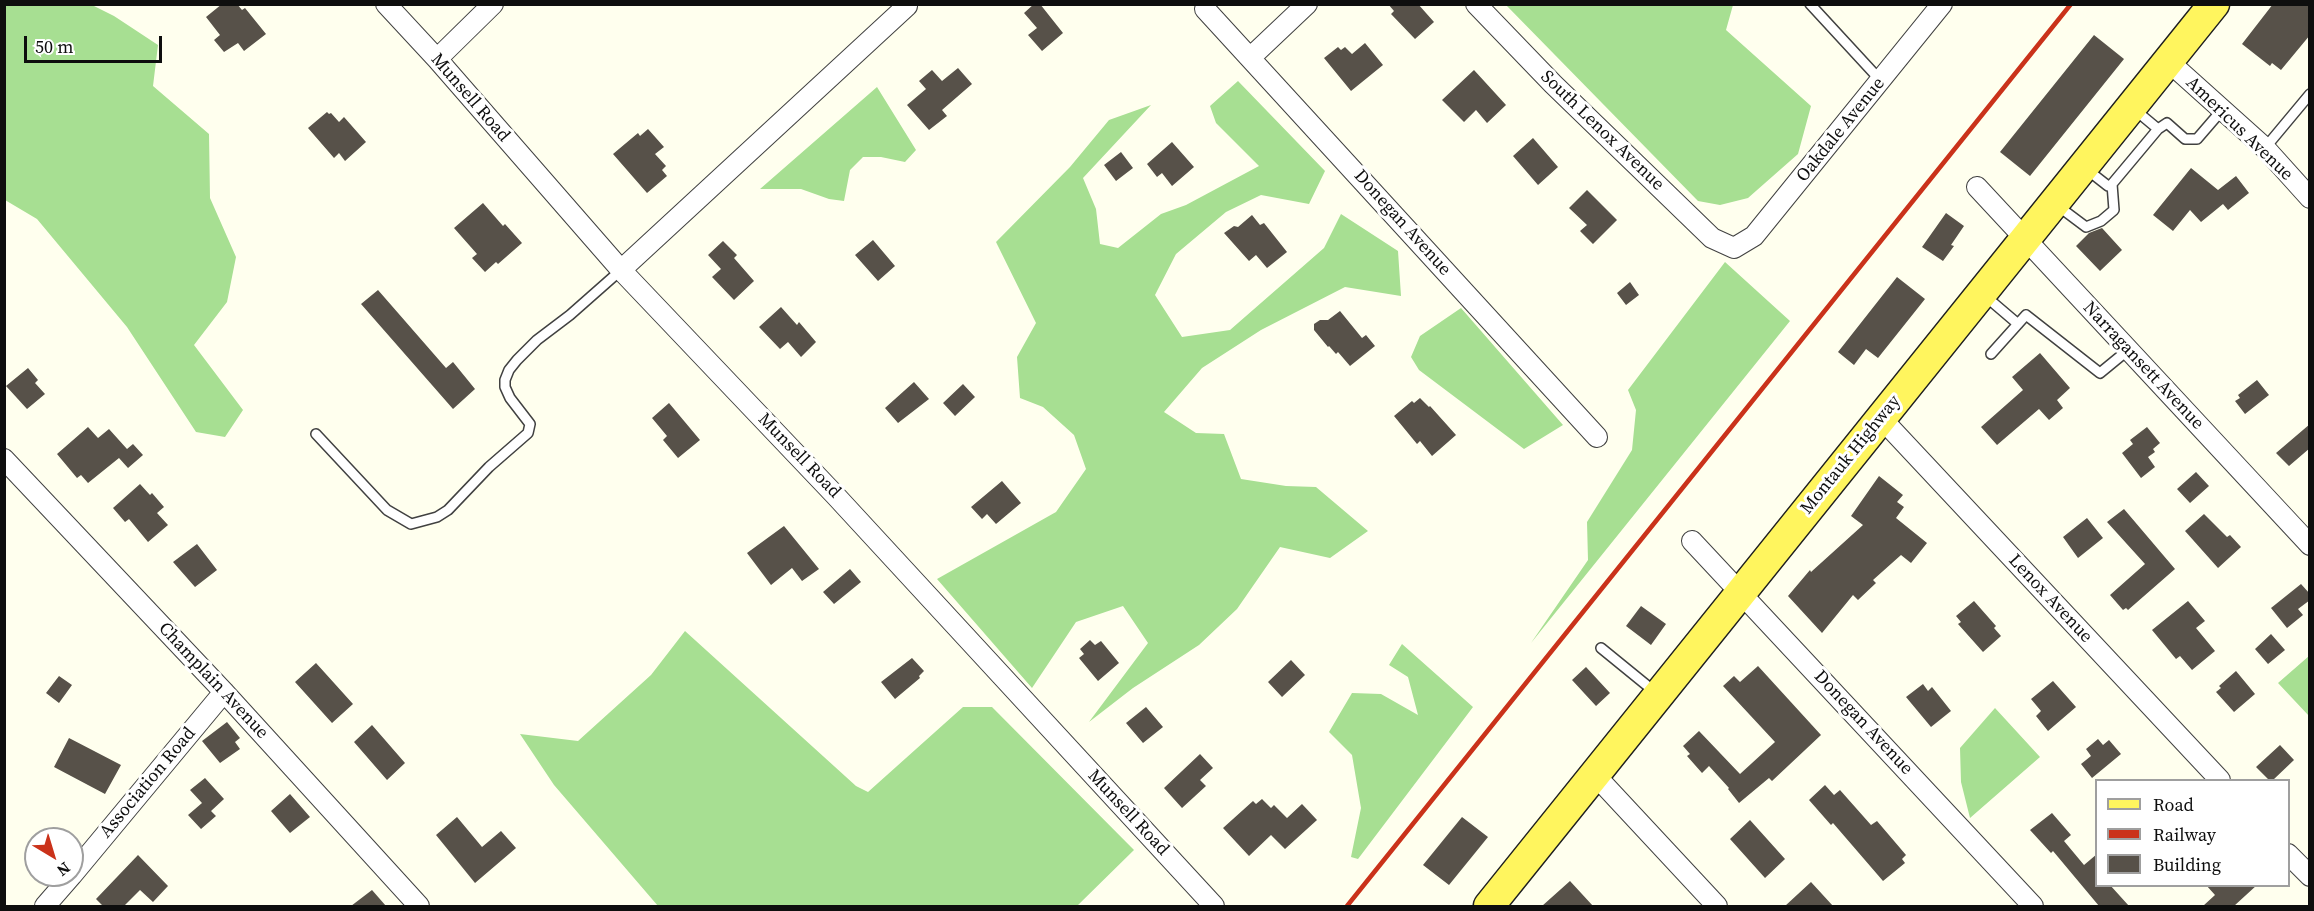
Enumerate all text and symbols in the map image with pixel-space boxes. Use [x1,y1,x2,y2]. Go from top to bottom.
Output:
scale bar [27,24,165,62]
text: 50 m [35,34,73,59]
street label: Munsell Road [426,49,514,147]
street label: South Lenox Avenue [1536,66,1668,196]
street label: Americus Avenue [2181,72,2297,186]
street label: Oakdale Avenue [1792,73,1890,187]
street label: Donegan Avenue [1349,166,1455,280]
street label: Narragansett Avenue [2078,297,2208,435]
street label: Montauk Highway [1796,391,1906,519]
street label: Munsell Road [753,409,845,503]
street label: Lenox Avenue [2004,550,2096,648]
street label: Champlain Avenue [153,618,273,744]
street label: Donegan Avenue [1809,666,1917,780]
street label: Association Road [95,723,201,843]
street label: Munsell Road [1083,765,1173,861]
legend [2095,779,2290,887]
text: Road [2153,792,2194,817]
text: Railway [2153,822,2216,847]
north arrow [24,827,84,887]
text: Building [2153,852,2221,877]
text: N [52,857,75,882]

